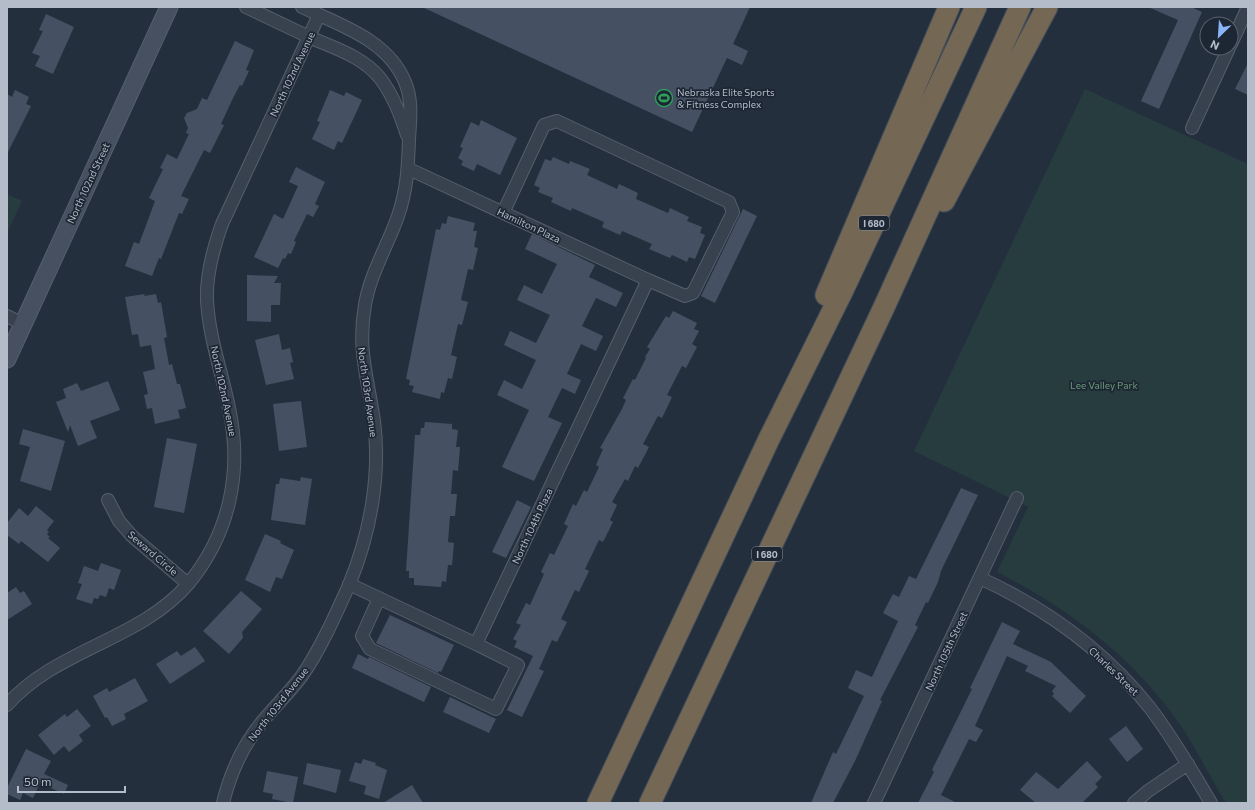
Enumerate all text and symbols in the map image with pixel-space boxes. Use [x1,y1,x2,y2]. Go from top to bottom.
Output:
north arrow [1199,16,1239,56]
street label: North 102nd Avenue [267,30,317,118]
text: N [1208,38,1221,53]
place label: Nebraska Elite Sports & Fitness Complex [677,86,775,110]
sports icon: Nebraska Elite Sports & Fitness Complex [654,88,674,108]
street label: North 102nd Street [64,141,112,225]
street label: Hamilton Plaza [495,205,563,245]
road number: I 680 [859,216,889,230]
street label: North 102nd Avenue [209,345,239,437]
street label: North 103rd Avenue [356,346,380,438]
park label: Lee Valley Park [1070,379,1139,391]
street label: North 104th Plaza [509,486,555,566]
street label: Seward Circle [126,528,180,578]
road number: I 680 [752,547,782,561]
street label: North 105th Street [922,610,970,692]
street label: Charles Street [1087,644,1141,698]
street label: North 103rd Avenue [245,665,311,743]
scale bar [18,768,125,794]
text: 50 m [24,774,52,788]

